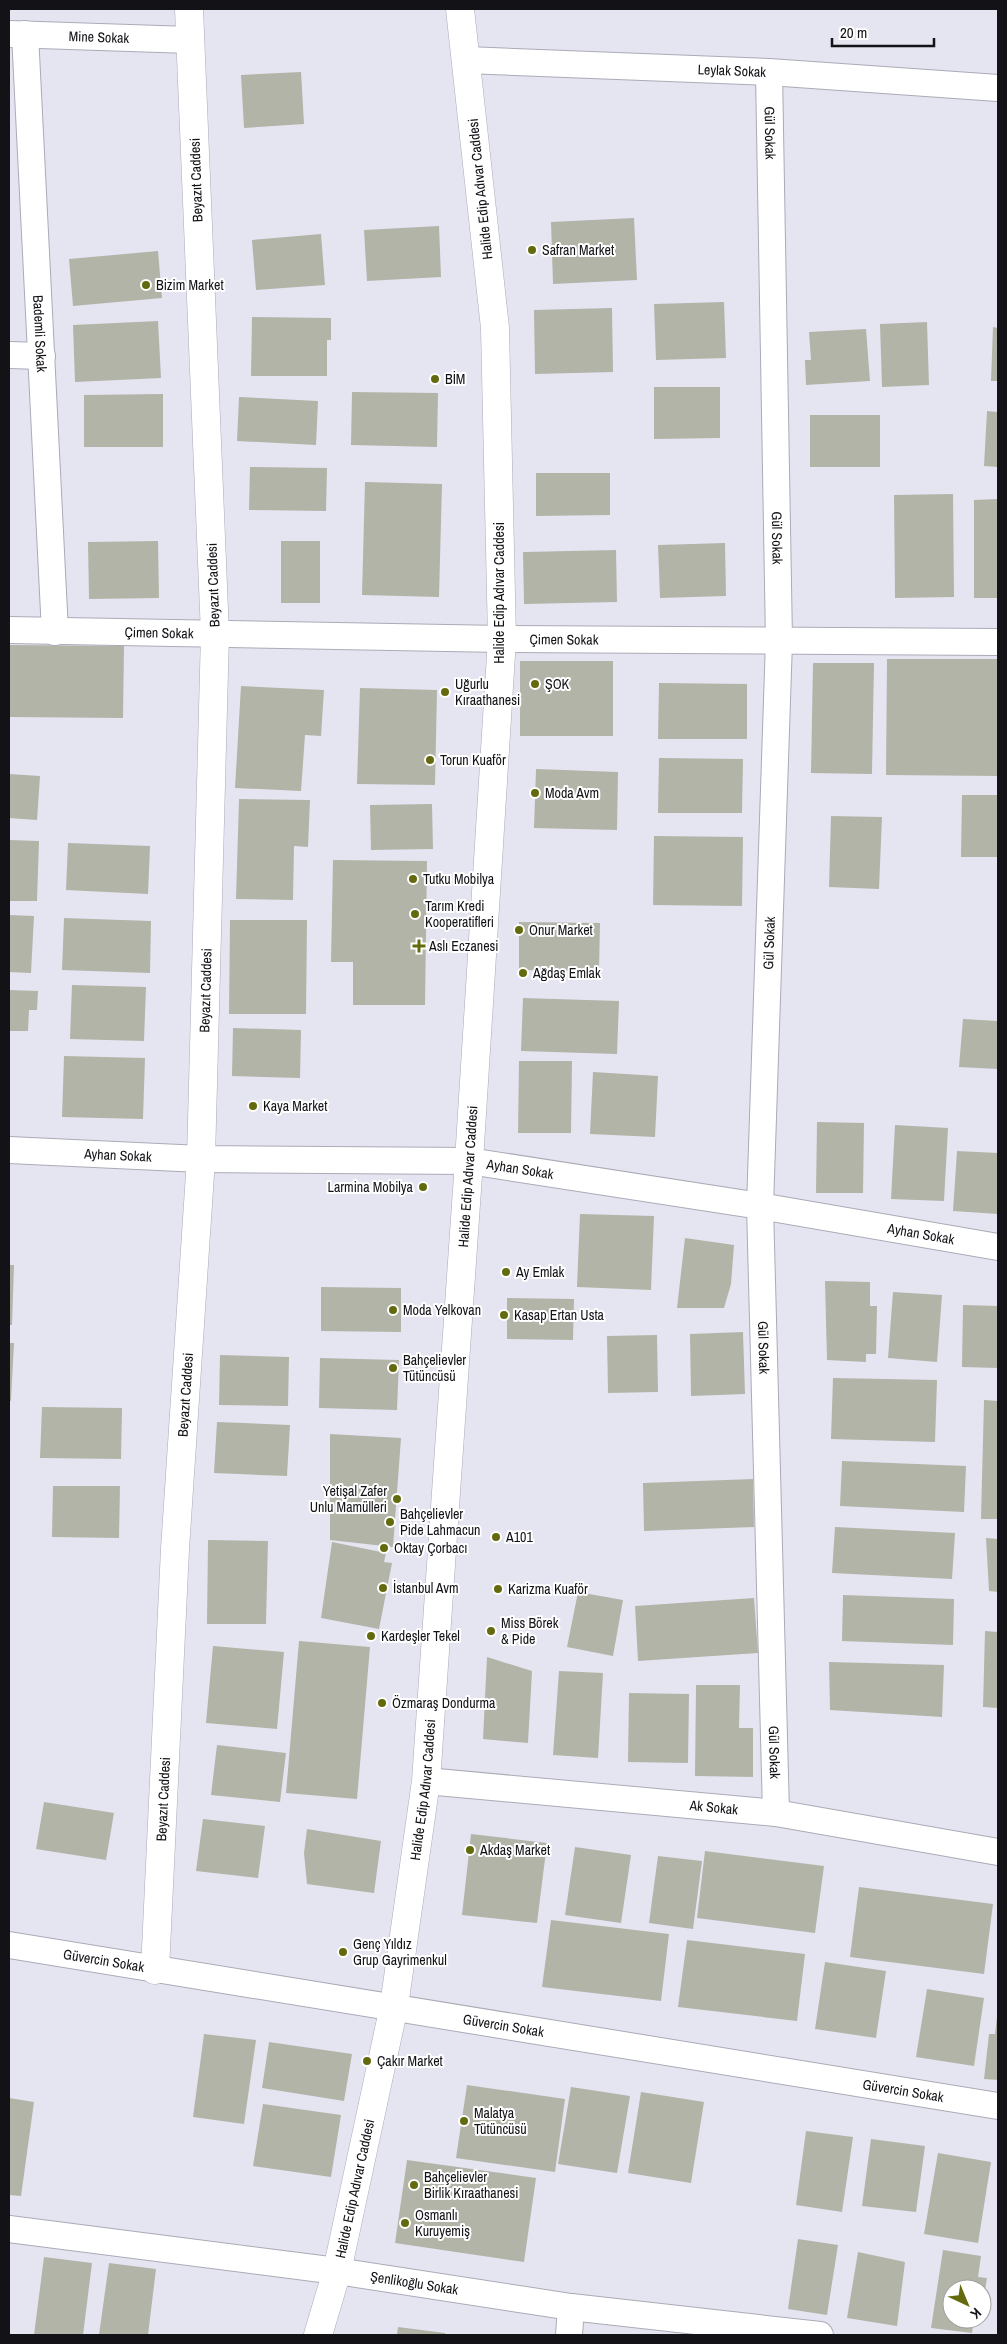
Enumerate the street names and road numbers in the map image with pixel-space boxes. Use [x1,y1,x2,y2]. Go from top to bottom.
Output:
street label: Mine Sokak [68,27,130,47]
street label: Leylak Sokak [697,60,767,81]
street label: Gül Sokak [761,106,780,160]
street label: Halide Edip Adıvar Caddesi [464,118,496,260]
street label: Beyazıt Caddesi [186,138,206,222]
street label: Bademli Sokak [29,295,51,373]
street label: Gül Sokak [768,511,787,565]
street label: Halide Edip Adıvar Caddesi [490,522,508,664]
street label: Beyazıt Caddesi [203,543,223,627]
street label: Çimen Sokak [124,623,194,642]
street label: Çimen Sokak [529,630,599,649]
street label: Gül Sokak [759,916,779,970]
street label: Beyazıt Caddesi [195,948,216,1033]
street label: Halide Edip Adıvar Caddesi [454,1105,481,1248]
street label: Ayhan Sokak [83,1144,152,1166]
street label: Ayhan Sokak [484,1155,555,1183]
street label: Ayhan Sokak [885,1219,956,1248]
street label: Gül Sokak [754,1321,773,1375]
street label: Beyazıt Caddesi [173,1352,197,1438]
street label: Halide Edip Adıvar Caddesi [406,1719,439,1862]
street label: Gül Sokak [765,1726,784,1779]
street label: Beyazıt Caddesi [152,1757,174,1842]
street label: Ak Sokak [688,1796,739,1819]
street label: Güvercin Sokak [62,1945,146,1976]
street label: Güvercin Sokak [462,2010,546,2041]
street label: Güvercin Sokak [861,2075,945,2106]
street label: Halide Edip Adıvar Caddesi [331,2117,378,2260]
street label: Şenlikoğlu Sokak [369,2267,460,2299]

